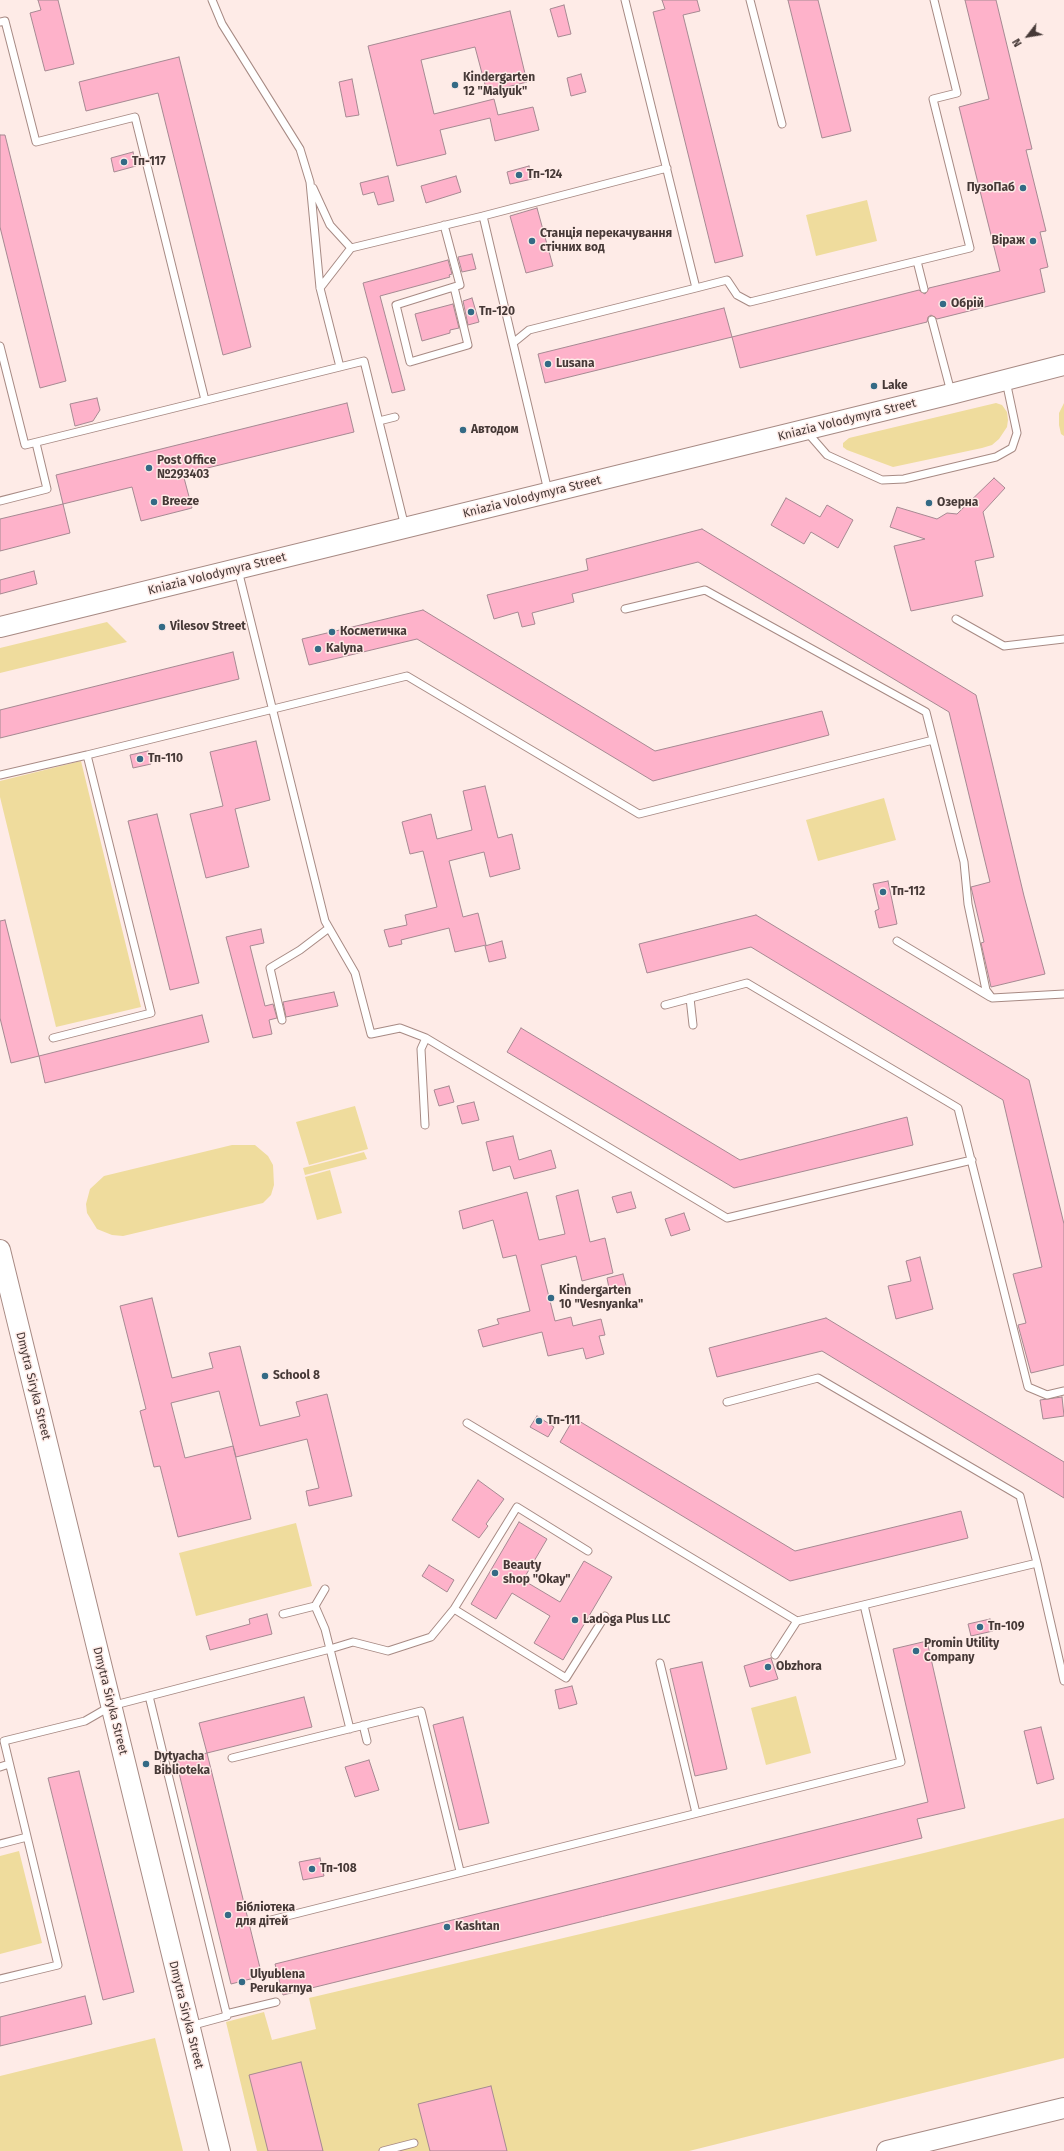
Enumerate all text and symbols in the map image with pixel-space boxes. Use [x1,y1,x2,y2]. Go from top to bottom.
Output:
north arrow [1008,16,1048,56]
text: N [1010,36,1025,49]
place label: Kindergarten 12 "Malyuk" [463,71,535,99]
marker: Kindergarten 12 "Malyuk" [450,80,460,90]
place label: Тп-117 [132,155,166,169]
marker: Тп-117 [119,157,129,167]
place label: Тп-124 [527,168,562,182]
marker: Тп-124 [514,170,524,180]
place label: ПузоПаб [967,181,1015,195]
marker: ПузоПаб [1018,183,1028,193]
place label: Станція перекачування стічних вод [540,227,672,255]
place label: Віраж [991,234,1025,248]
marker: Станція перекачування стічних вод [527,236,537,246]
marker: Віраж [1028,236,1038,246]
place label: Обрiй [951,297,984,311]
marker: Обрiй [938,299,948,309]
place label: Тп-120 [479,305,515,319]
marker: Тп-120 [466,307,476,317]
place label: Lusana [556,357,595,371]
marker: Lusana [543,359,553,369]
place label: Lake [882,379,908,393]
marker: Lake [869,381,879,391]
street label: Kniazia Volodymyra Street [776,396,918,444]
place label: Автодом [471,423,518,437]
marker: Автодом [458,425,468,435]
place label: Post Office №293403 [157,454,216,482]
marker: Post Office №293403 [144,463,154,473]
street label: Kniazia Volodymyra Street [461,473,603,521]
place label: Breeze [162,495,199,509]
place label: Озерна [937,496,978,510]
marker: Breeze [149,497,159,507]
marker: Озерна [924,498,934,508]
street label: Kniazia Volodymyra Street [146,550,288,598]
place label: Vilesov Street [170,620,246,634]
marker: Vilesov Street [157,622,167,632]
place label: Косметичка [340,625,407,639]
marker: Косметичка [327,627,337,637]
place label: Kalyna [326,642,363,656]
marker: Kalyna [313,644,323,654]
place label: Тп-110 [148,752,183,766]
marker: Тп-110 [135,754,145,764]
place label: Тп-112 [891,885,925,899]
marker: Тп-112 [878,887,888,897]
place label: Kindergarten 10 "Vesnyanka" [559,1284,643,1312]
marker: Kindergarten 10 "Vesnyanka" [546,1293,556,1303]
street label: Dmytra Siryka Street [13,1331,53,1441]
place label: School 8 [273,1369,320,1383]
marker: School 8 [260,1371,270,1381]
place label: Тп-111 [547,1414,580,1428]
marker: Тп-111 [534,1416,544,1426]
place label: Beauty shop "Okay" [503,1559,571,1587]
marker: Beauty shop "Okay" [490,1568,500,1578]
place label: Ladoga Plus LLC [583,1613,670,1627]
marker: Ladoga Plus LLC [570,1615,580,1625]
place label: Тп-109 [988,1620,1024,1634]
marker: Тп-109 [975,1622,985,1632]
place label: Promin Utility Company [924,1637,999,1665]
street label: Dmytra Siryka Street [90,1646,130,1756]
marker: Promin Utility Company [911,1646,921,1656]
place label: Obzhora [776,1660,822,1674]
marker: Obzhora [763,1662,773,1672]
place label: Dytyacha Biblioteka [154,1750,210,1778]
marker: Dytyacha Biblioteka [141,1759,151,1769]
place label: Тп-108 [320,1862,357,1876]
marker: Тп-108 [307,1864,317,1874]
place label: Бібліотека для дітей [236,1901,295,1929]
marker: Бібліотека для дітей [223,1910,233,1920]
place label: Kashtan [455,1920,500,1934]
marker: Kashtan [442,1922,452,1932]
street label: Dmytra Siryka Street [166,1960,206,2070]
place label: Ulyublena Perukarnya [250,1968,312,1996]
marker: Ulyublena Perukarnya [237,1977,247,1987]

